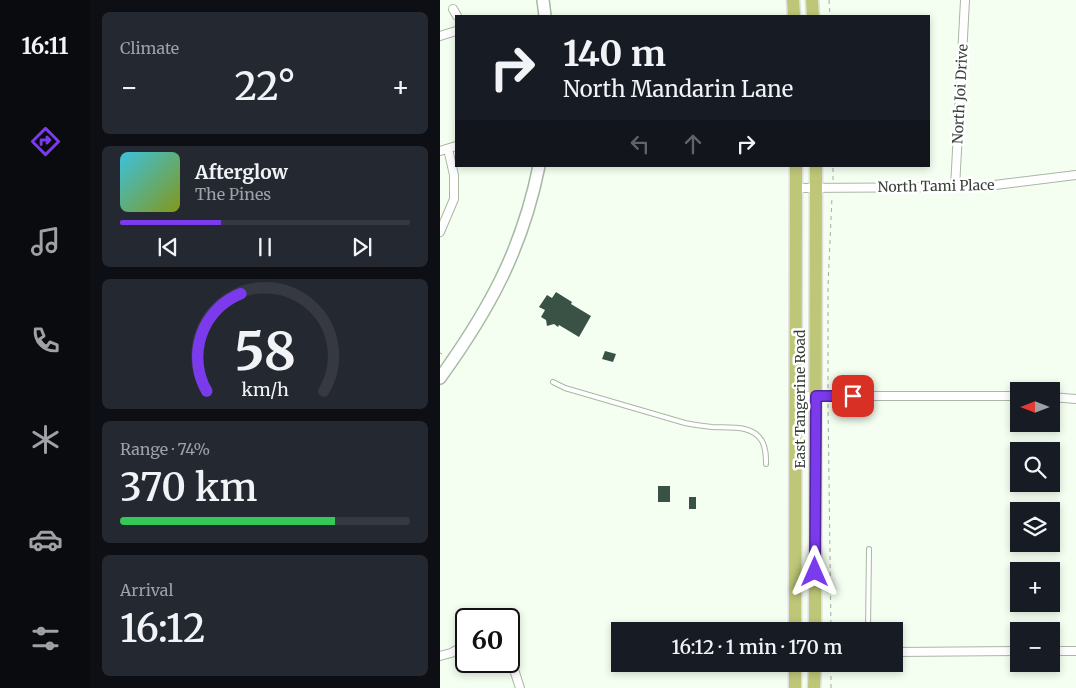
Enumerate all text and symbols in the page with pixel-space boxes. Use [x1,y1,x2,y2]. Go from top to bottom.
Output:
text: 16:11 [21,32,69,60]
text: 140 m [563,32,666,76]
icon: right [480,35,545,100]
text: Climate [120,38,179,58]
street label: North Joi Drive [948,44,972,144]
text: 22° [234,63,296,110]
text: − [120,69,139,105]
text: + [391,69,410,105]
text: North Mandarin Lane [563,75,793,103]
icon: directions [28,124,63,159]
icon: left [626,130,654,158]
icon: ahead [679,130,707,158]
icon: right [732,130,760,158]
text: Afterglow [195,160,288,184]
street label: North Tami Place [877,176,995,196]
text: The Pines [195,184,271,204]
icon: music [28,224,63,259]
icon: previous [154,233,182,261]
icon: pause [251,233,279,261]
icon: next [348,233,376,261]
text: 58 [234,319,296,384]
icon: phone [28,323,63,358]
street label: East Tangerine Road [791,329,809,469]
pin [832,375,874,417]
text: km/h [241,378,289,401]
icon: arrive [839,382,867,410]
north arrow [1010,382,1060,432]
map controls [1010,382,1060,672]
icon: climate [28,422,63,457]
text: Range · 74% [120,439,210,459]
button: search [1010,442,1060,492]
text: 370 km [120,464,257,511]
button: layers [1010,502,1060,552]
icon: car [28,522,63,557]
position arrow [788,545,840,597]
button: + [1010,562,1060,612]
text: Arrival [120,580,173,600]
text: 16:12 [120,605,205,652]
speed limit sign: 60 [455,608,520,673]
icon: filters [28,621,63,656]
button: − [1010,622,1060,672]
text: 16:12 · 1 min · 170 m [672,635,842,659]

